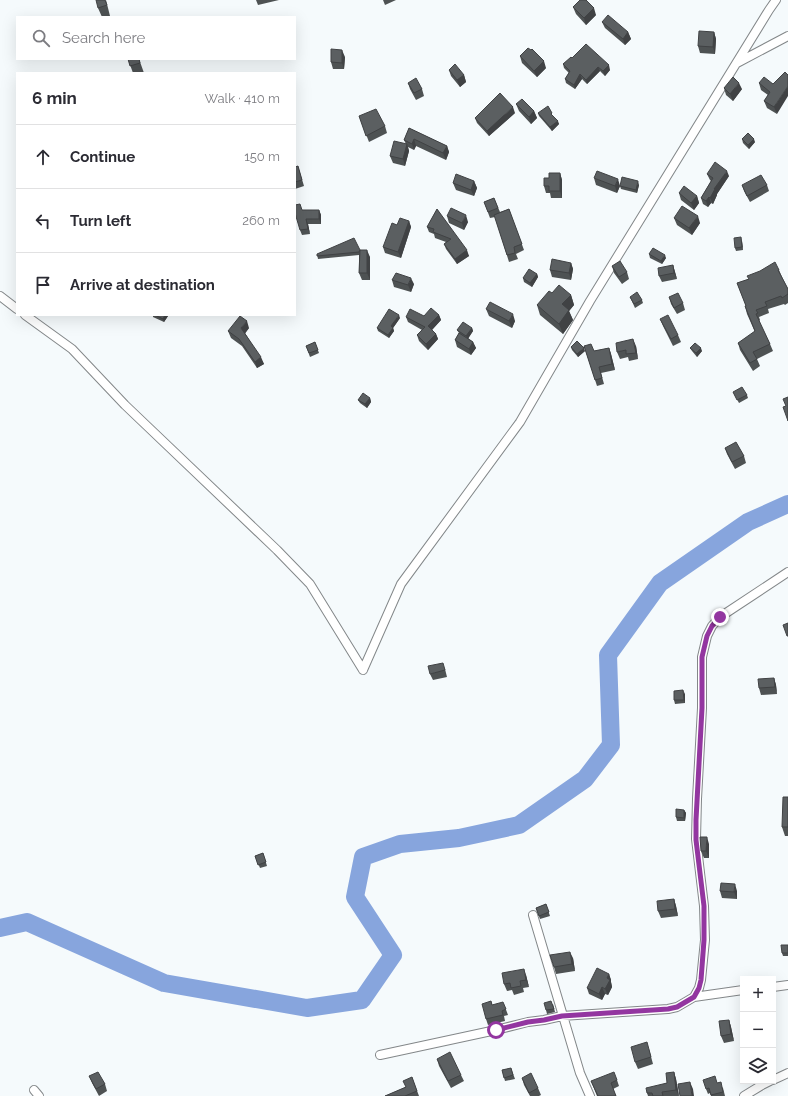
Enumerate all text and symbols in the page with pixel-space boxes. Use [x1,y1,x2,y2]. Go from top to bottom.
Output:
search box [16,16,296,60]
icon: search [30,27,52,49]
text: Search here [62,29,145,47]
text: 6 min [32,88,77,108]
text: Walk · 410 m [205,91,280,106]
icon: ahead [32,146,54,168]
text: Continue [70,148,135,166]
text: 150 m [244,149,280,164]
icon: left [32,210,54,232]
text: Turn left [70,212,131,230]
text: 260 m [242,213,280,228]
icon: arrive [32,274,54,296]
text: Arrive at destination [70,276,215,294]
route end [711,608,729,626]
map controls [740,976,776,1084]
button: + [740,976,776,1012]
button: − [740,1012,776,1048]
route start [487,1021,505,1039]
button: layers [740,1048,776,1084]

